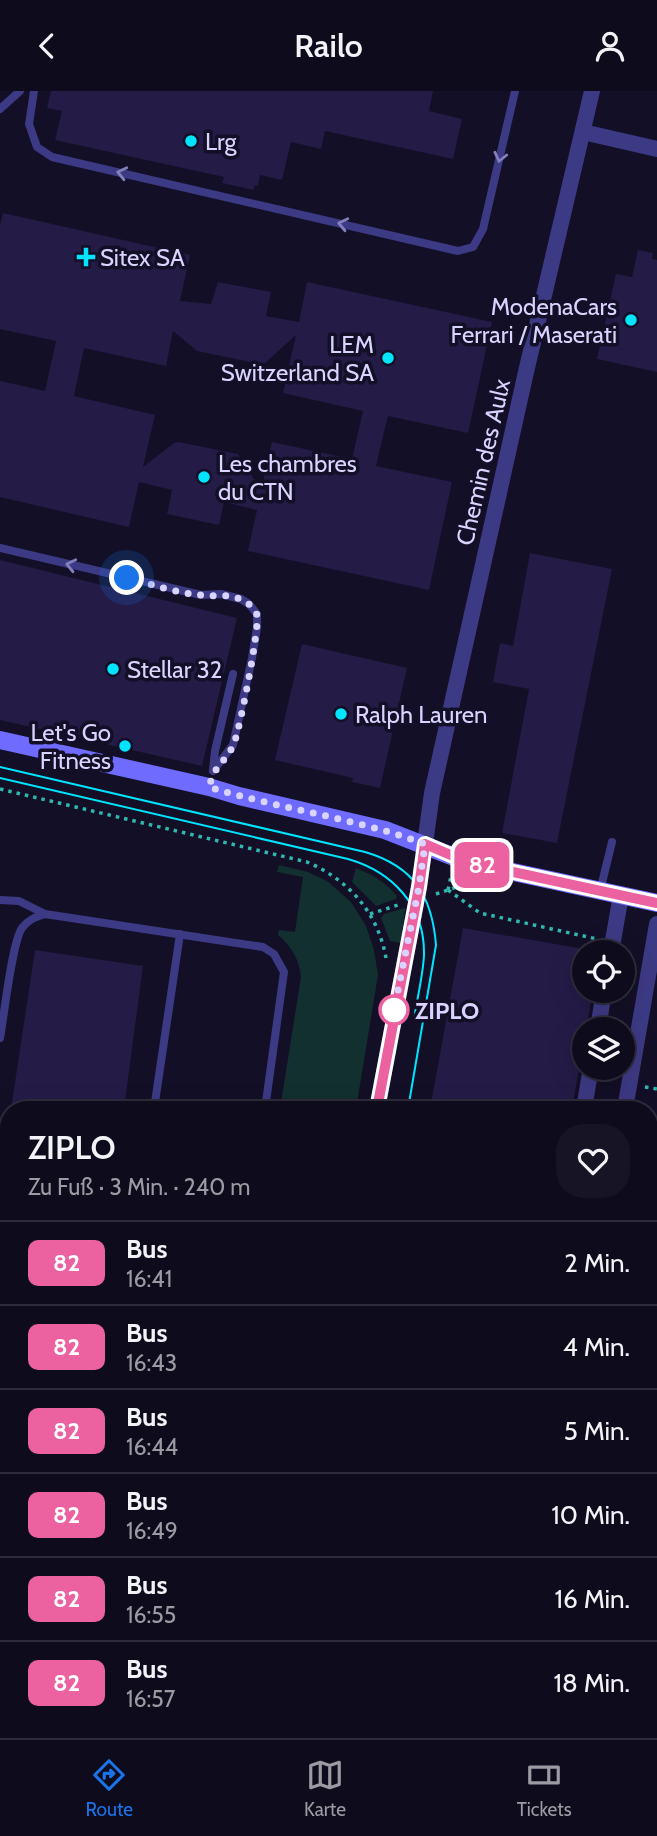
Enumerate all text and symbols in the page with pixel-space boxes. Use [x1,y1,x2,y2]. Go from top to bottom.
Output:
text: Railo [294,26,363,65]
icon: back [28,27,66,65]
icon: person [591,27,629,65]
place label: Lrg [205,127,237,156]
marker: Lrg [183,133,199,149]
one-way arrow [493,151,508,163]
one-way arrow [116,167,128,182]
one-way arrow [337,218,349,233]
place label: Sitex SA [100,243,185,272]
marker: Sitex SA [78,249,94,265]
place label: ModenaCars Ferrari / Maserati [451,292,617,349]
marker: ModenaCars Ferrari / Maserati [623,312,639,328]
place label: LEM Switzerland SA [221,330,374,387]
marker: LEM Switzerland SA [380,350,396,366]
street label: Chemin des Aulx [450,375,516,548]
place label: Les chambres du CTN [218,449,357,506]
marker: Les chambres du CTN [196,469,212,485]
one-way arrow [65,559,77,574]
your location [109,560,144,595]
place label: Stellar 32 [127,655,222,684]
marker: Stellar 32 [105,661,121,677]
place label: Ralph Lauren [355,700,487,729]
marker: Ralph Lauren [333,706,349,722]
place label: Let's Go Fitness [30,718,111,775]
marker: Let's Go Fitness [117,738,133,754]
line badge: 82 [450,842,514,888]
text: 82 [468,850,496,879]
map controls [572,940,635,1080]
button: locate [572,940,635,1003]
marker: ZIPLO [379,995,409,1025]
place label: ZIPLO [415,996,479,1025]
button: layers [572,1017,635,1080]
button: heart [556,1124,630,1198]
text: ZIPLO [28,1127,116,1167]
text: Zu Fuß · 3 Min. · 240 m [28,1173,251,1201]
text: Bus [126,1233,167,1265]
text: 2 Min. [564,1247,630,1279]
text: 82 [53,1248,80,1277]
text: 16:41 [126,1265,172,1293]
text: Bus [126,1317,167,1349]
text: 4 Min. [563,1331,630,1363]
text: 82 [53,1332,80,1361]
text: 16:43 [126,1349,177,1377]
text: Bus [126,1401,167,1433]
text: 5 Min. [564,1415,630,1447]
text: 82 [53,1416,80,1445]
text: 16:44 [126,1433,178,1461]
text: Bus [126,1485,167,1517]
text: 10 Min. [551,1499,630,1531]
text: 82 [53,1500,80,1529]
text: 16:49 [126,1517,178,1545]
text: Bus [126,1569,167,1601]
text: 16 Min. [555,1583,630,1615]
text: 82 [53,1584,80,1613]
text: 16:55 [126,1601,176,1629]
text: Bus [126,1653,167,1685]
text: 18 Min. [554,1667,630,1699]
text: 82 [53,1668,80,1697]
text: 16:57 [126,1685,175,1713]
tab: Route [85,1756,133,1821]
tab: Karte [304,1756,346,1821]
tab: Tickets [517,1756,572,1821]

